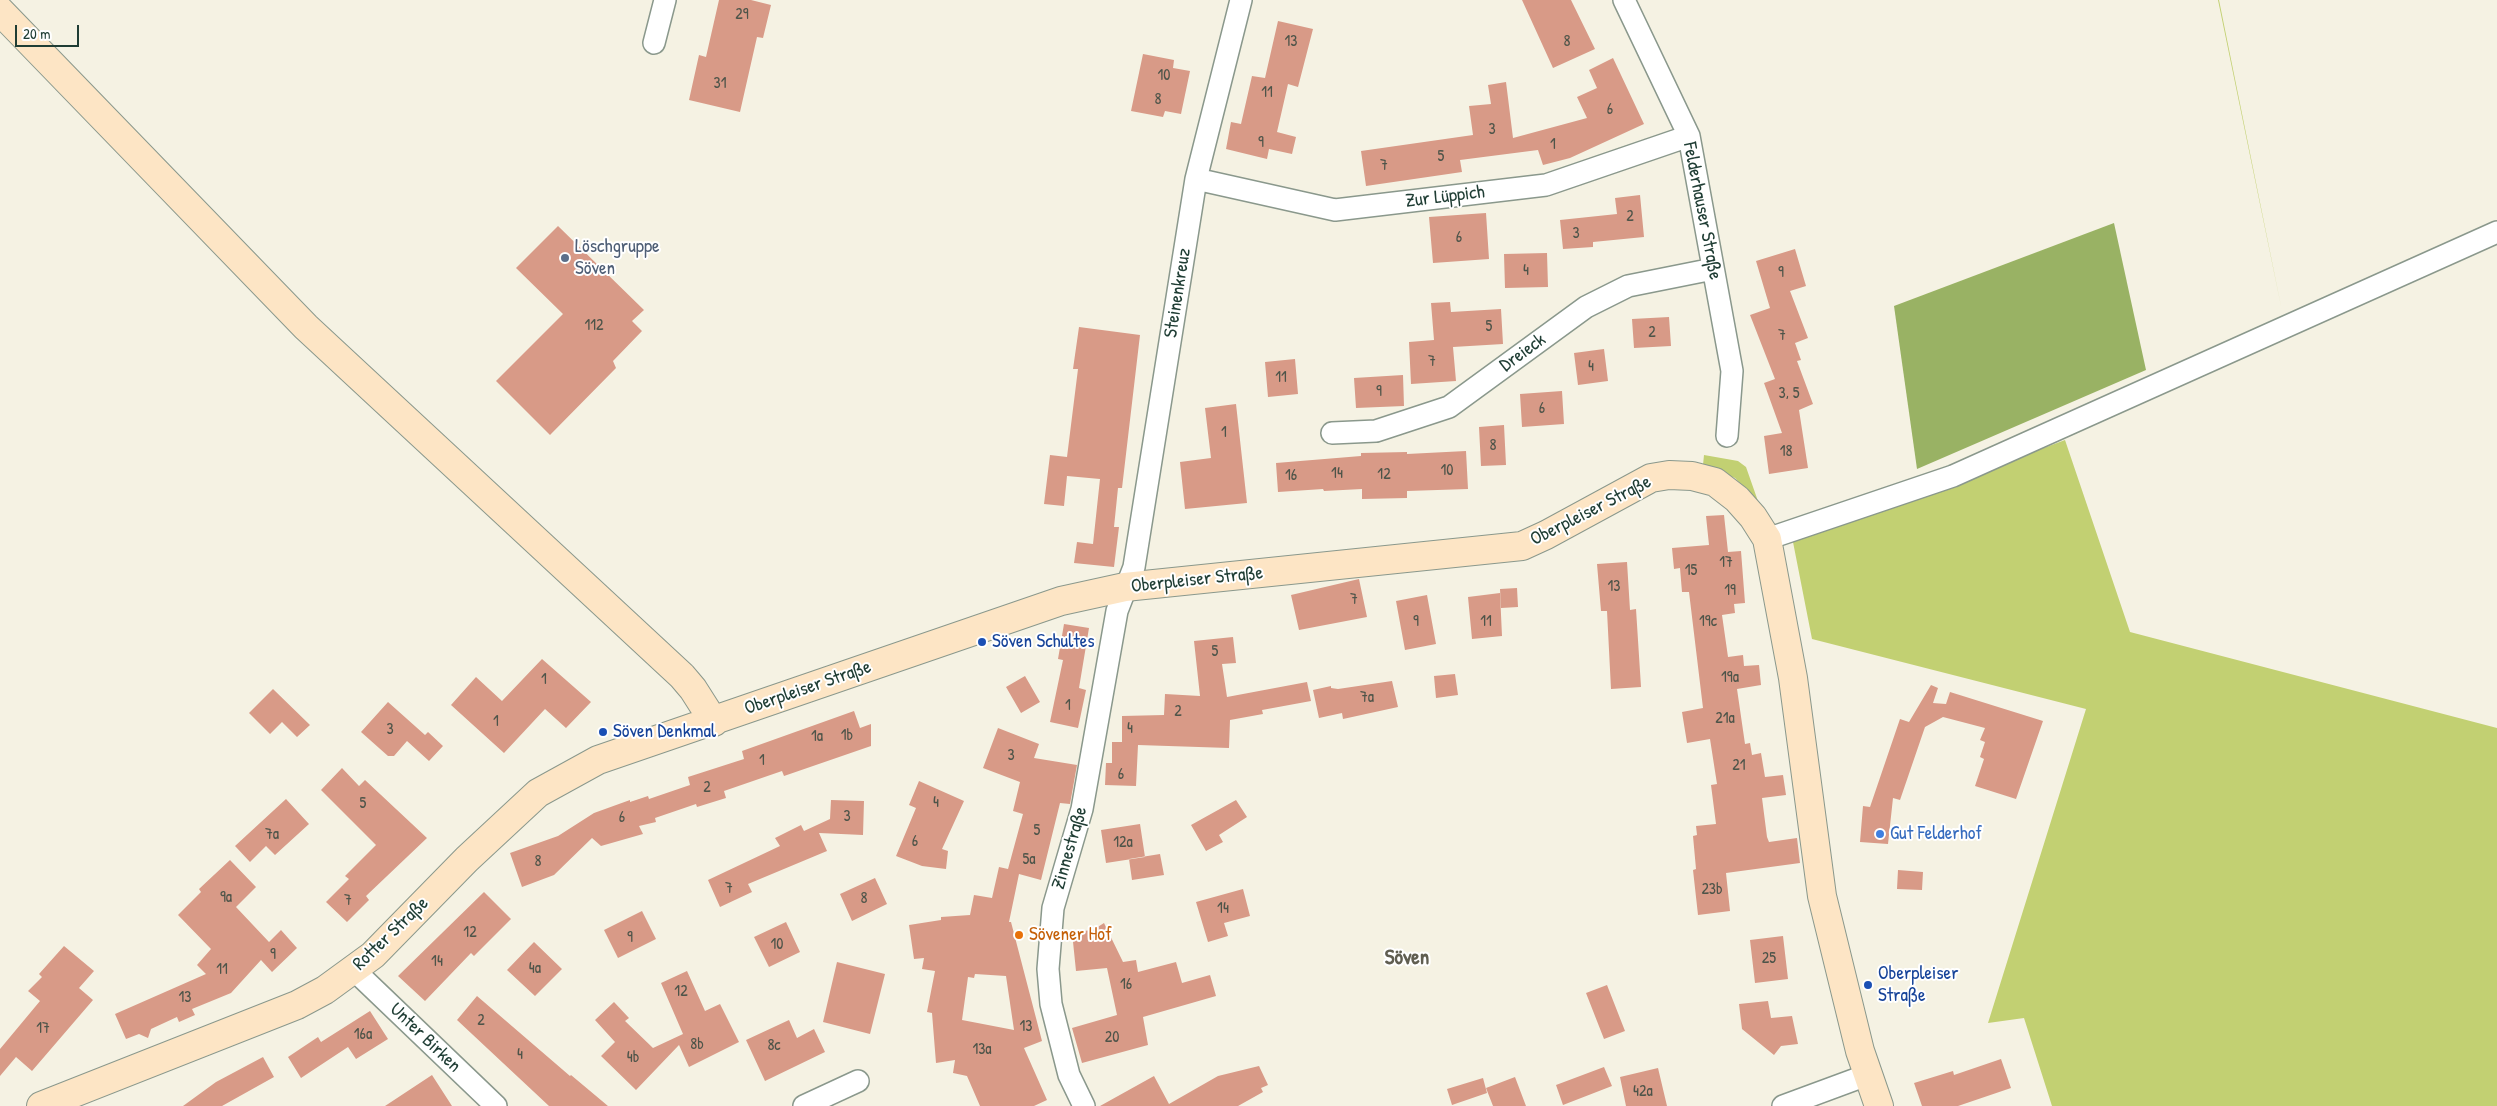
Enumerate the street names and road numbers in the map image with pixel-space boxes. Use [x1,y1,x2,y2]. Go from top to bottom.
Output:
street label: Felderhauser Straße [1678,140,1726,282]
street label: Zur Lüppich [1404,181,1486,213]
street label: Steinenkreuz [1160,247,1196,339]
street label: Dreieck [1496,329,1550,377]
street label: Oberpleiser Straße [1527,471,1655,551]
street label: Oberpleiser Straße [1130,562,1264,598]
street label: Oberpleiser Straße [742,656,874,720]
street label: Zinnestraße [1047,804,1093,892]
street label: Rotter Straße [348,892,434,976]
street label: Unter Birken [385,999,465,1077]

